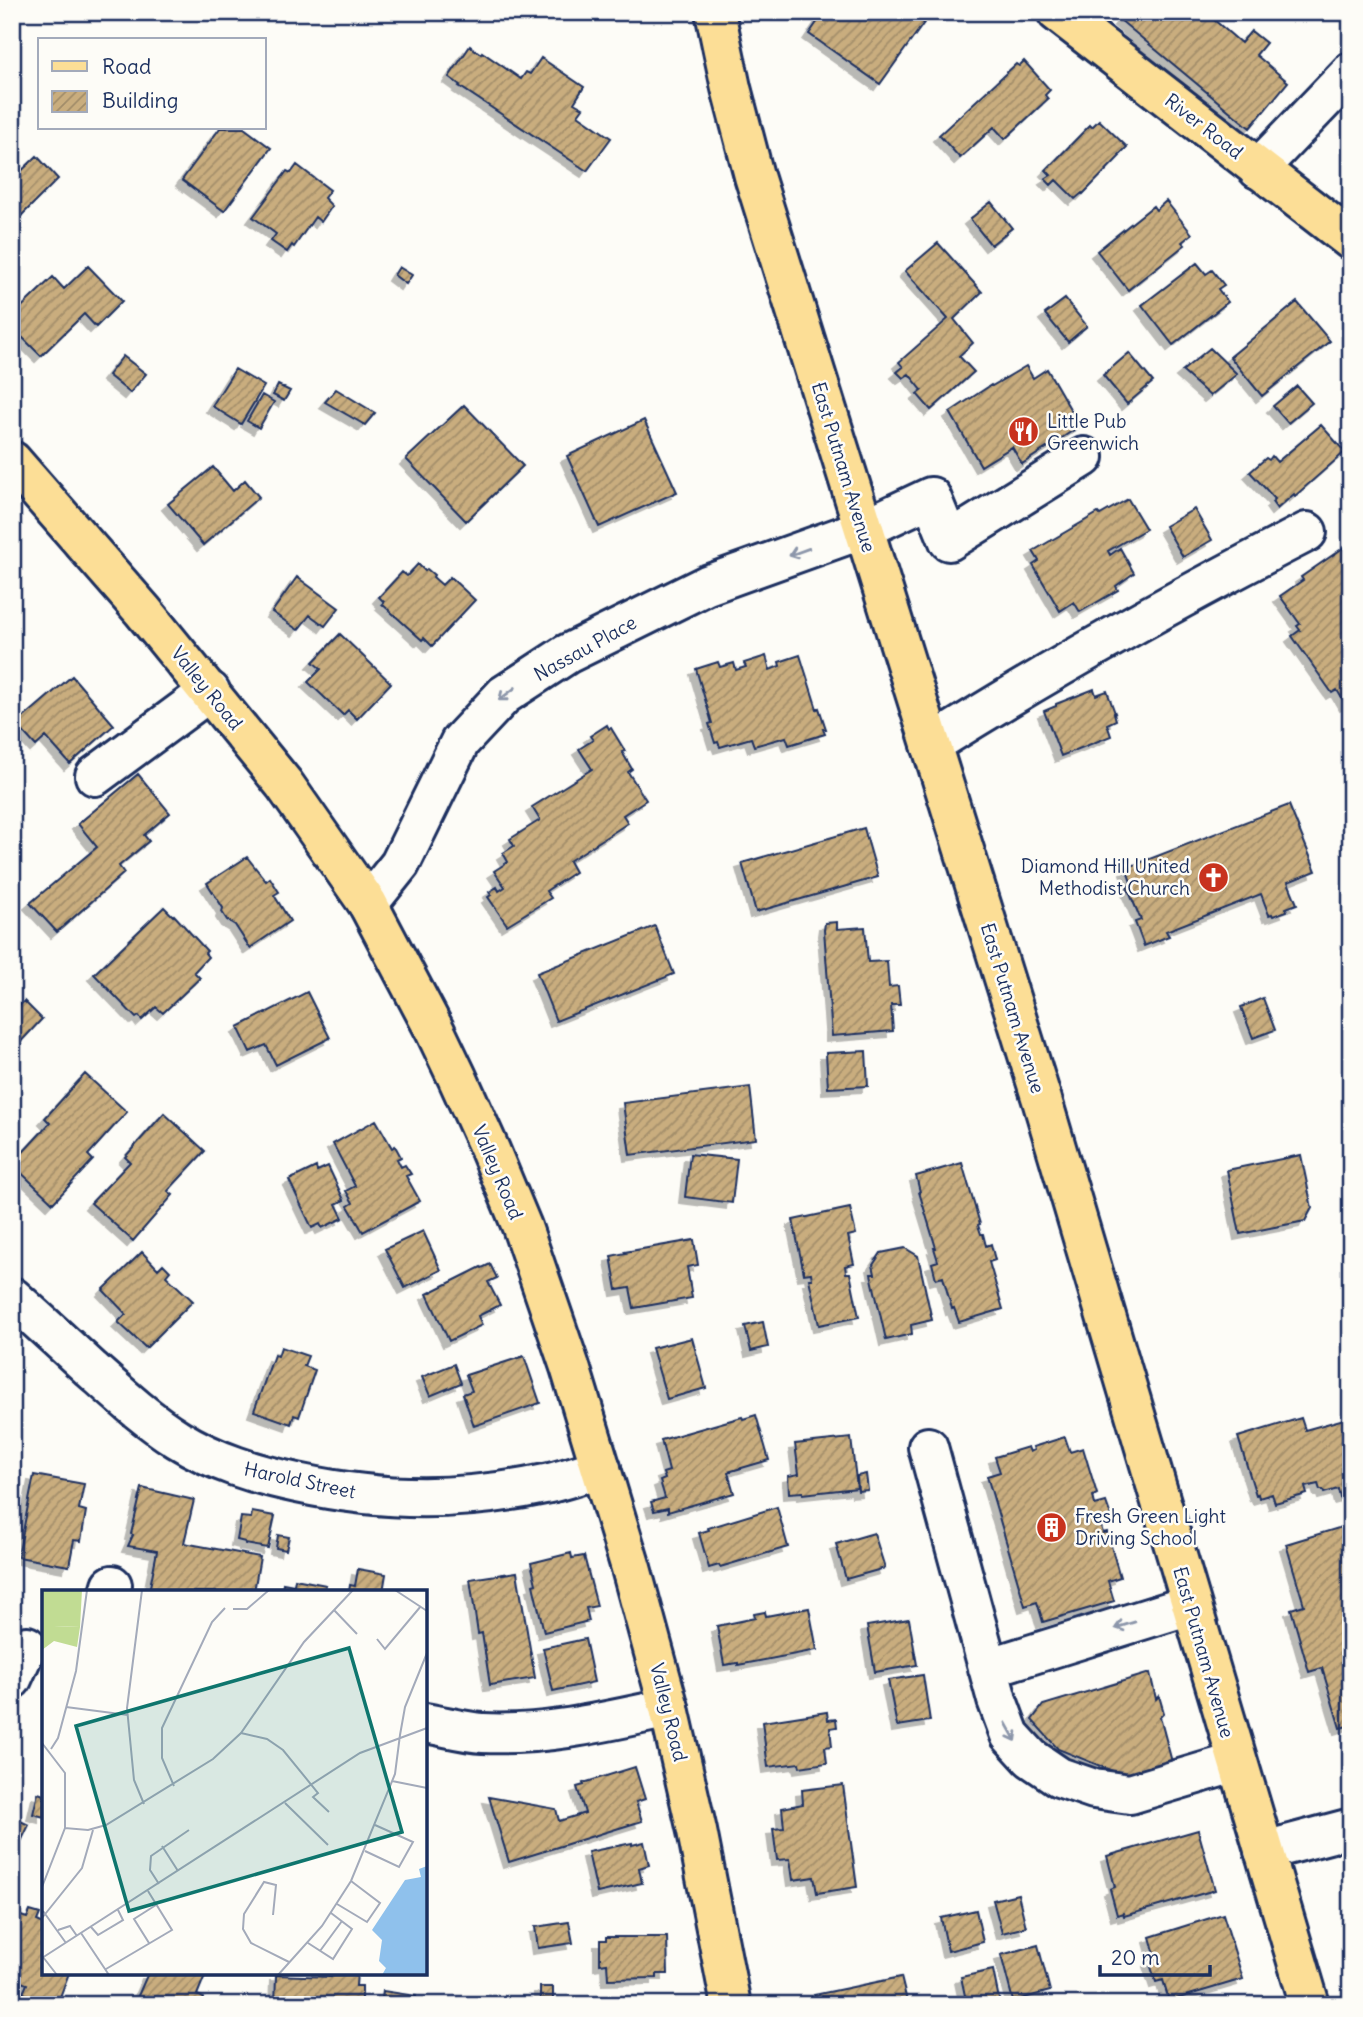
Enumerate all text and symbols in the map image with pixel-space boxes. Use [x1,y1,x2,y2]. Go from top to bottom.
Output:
legend [38,38,266,130]
text: Road [102,53,151,80]
text: Building [102,87,178,114]
street label: River Road [1160,88,1248,164]
street label: East Putnam Avenue [807,379,881,555]
place label: Little Pub Greenwich [1047,409,1139,455]
restaurant icon: Little Pub Greenwich [1007,415,1041,449]
one-way arrow [788,547,810,559]
street label: Nassau Place [530,610,640,686]
street label: Valley Road [166,641,248,735]
one-way arrow [499,686,517,702]
place label: Diamond Hill United Methodist Church [1021,854,1190,900]
church icon: Diamond Hill United Methodist Church [1196,860,1230,894]
street label: East Putnam Avenue [976,920,1050,1096]
street label: Valley Road [467,1121,529,1223]
street label: Harold Street [242,1456,358,1504]
place label: Fresh Green Light Driving School [1075,1504,1226,1550]
building icon: Fresh Green Light Driving School [1035,1510,1069,1544]
street label: East Putnam Avenue [1168,1564,1240,1740]
inset map [42,1590,427,1975]
one-way arrow [1114,1620,1136,1633]
street label: Valley Road [645,1660,693,1764]
one-way arrow [1004,1721,1018,1741]
scale bar [1100,1933,1211,1977]
text: 20 m [1111,1944,1160,1971]

